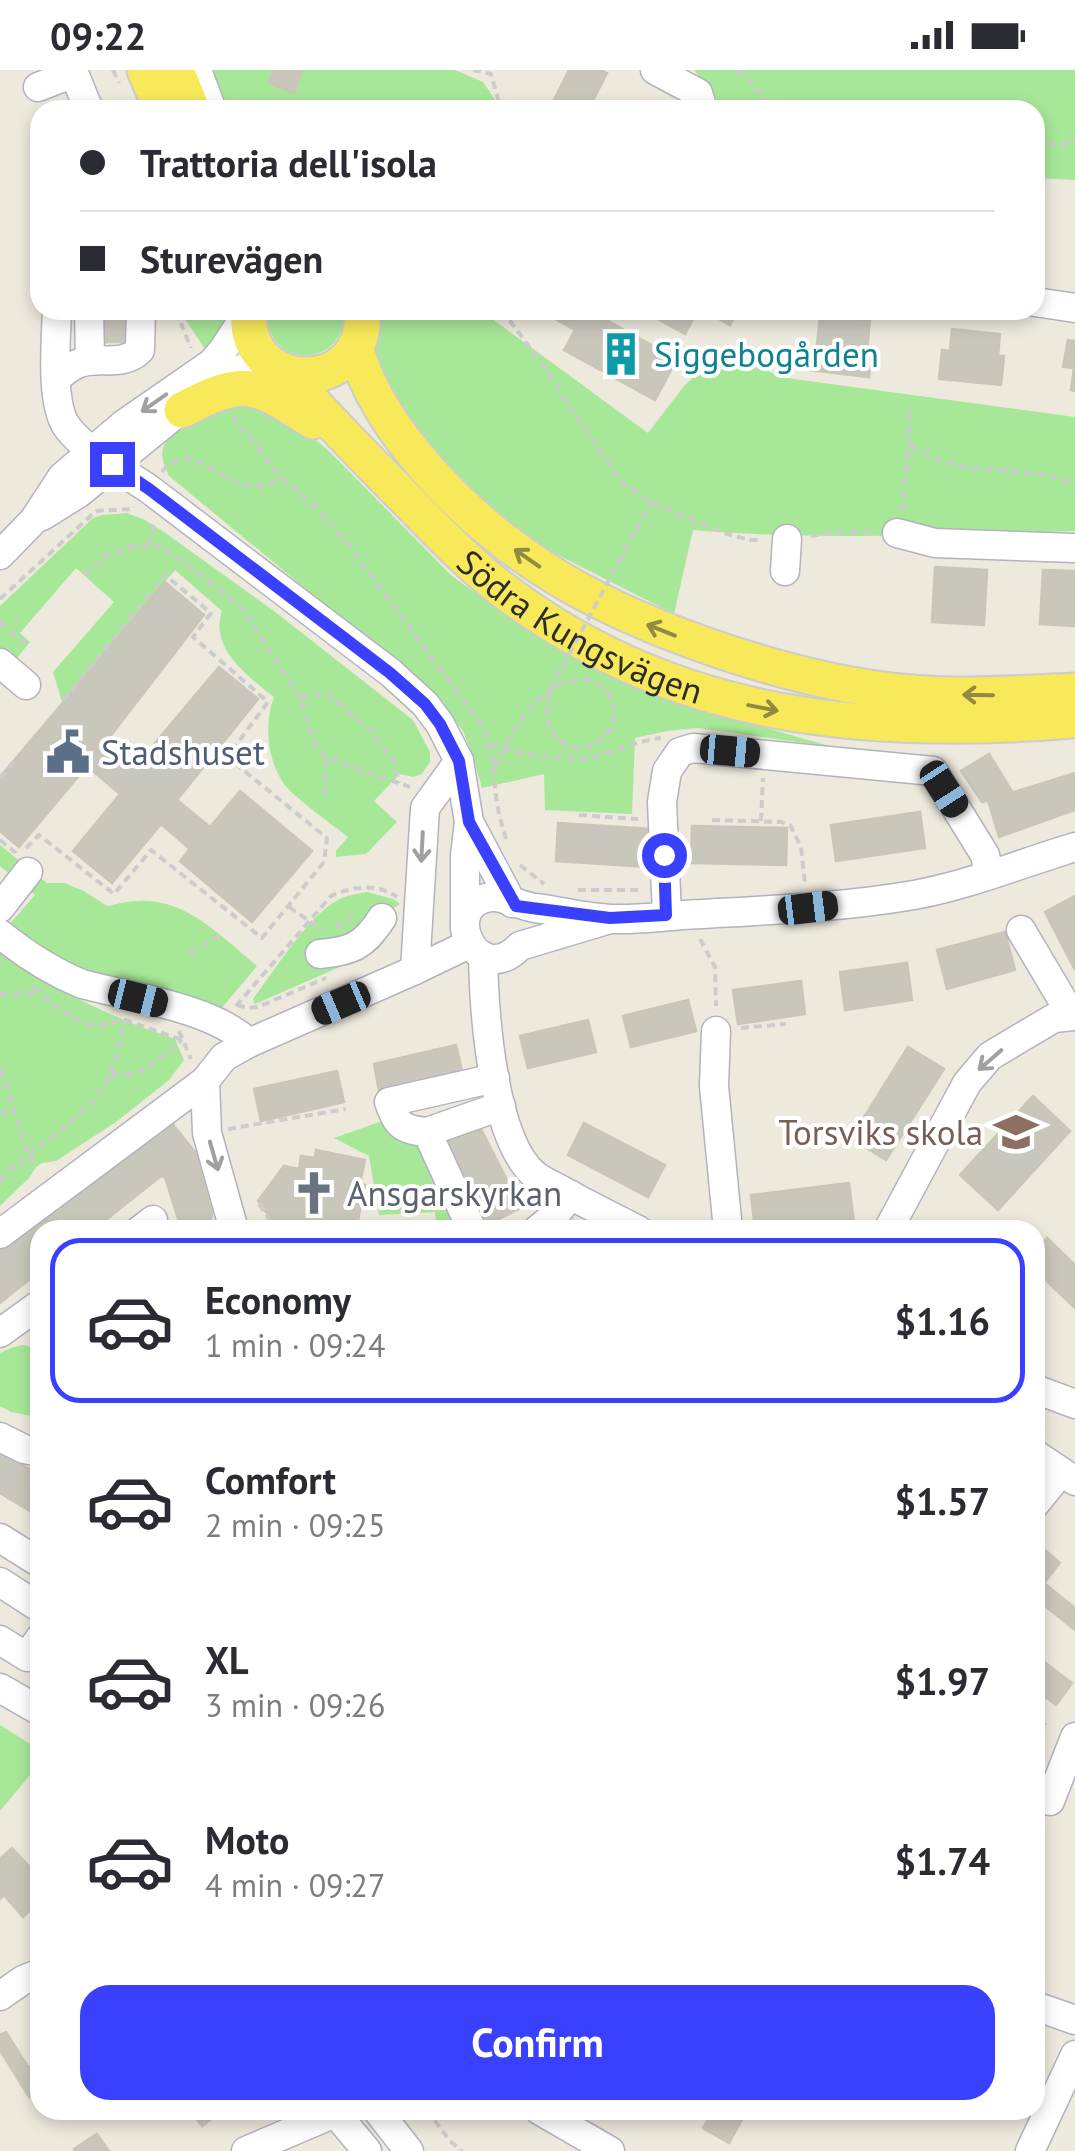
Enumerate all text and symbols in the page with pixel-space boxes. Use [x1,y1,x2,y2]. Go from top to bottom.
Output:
text: 09:22 [50,11,146,60]
text: Trattoria dell'isola [140,138,437,187]
text: Sturevägen [140,234,323,283]
building icon: Siggebogården [597,330,645,378]
place label: Siggebogården [654,331,879,377]
one-way arrow [141,392,169,413]
route end [90,442,135,487]
street label: Södra Kungsvägen [448,539,709,714]
one-way arrow [514,548,542,569]
one-way arrow [647,620,678,638]
one-way arrow [962,685,994,704]
one-way arrow [746,699,779,718]
public building icon: Stadshuset [44,728,92,776]
place label: Stadshuset [101,729,265,775]
car [699,733,761,769]
car [915,756,973,822]
one-way arrow [412,831,431,863]
route start [642,833,687,878]
car [776,889,840,927]
car [105,976,171,1020]
car [308,977,374,1029]
one-way arrow [978,1048,1003,1071]
school or university icon: Torsviks skola [992,1108,1040,1156]
place label: Torsviks skola [778,1109,983,1155]
one-way arrow [205,1140,224,1171]
church icon: Ansgarskyrkan [290,1169,338,1217]
place label: Ansgarskyrkan [347,1170,562,1216]
text: Economy [205,1275,351,1324]
icon: car [85,1276,175,1366]
text: $1.16 [894,1296,990,1345]
text: 1 min · 09:24 [205,1324,385,1366]
text: Comfort [205,1455,336,1504]
icon: car [85,1456,175,1546]
text: $1.57 [894,1476,990,1525]
text: 2 min · 09:25 [205,1504,385,1546]
text: XL [205,1635,249,1684]
icon: car [85,1636,175,1726]
text: $1.97 [894,1656,990,1705]
text: 3 min · 09:26 [205,1684,385,1726]
text: Moto [205,1815,289,1864]
icon: car [85,1816,175,1906]
text: $1.74 [894,1836,990,1885]
text: 4 min · 09:27 [205,1864,385,1906]
button: Confirm [80,1985,995,2100]

